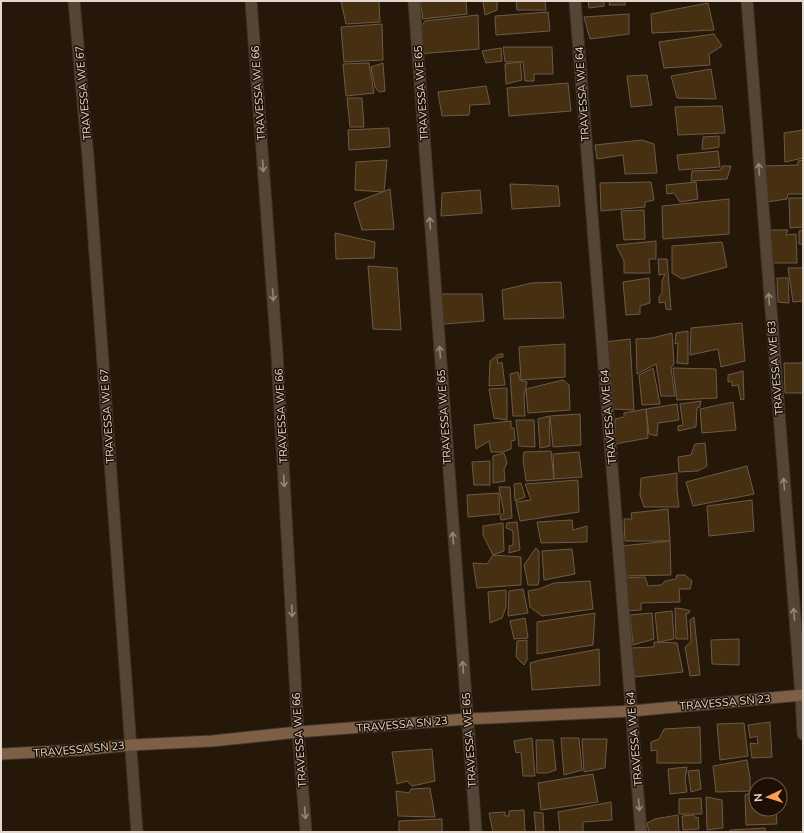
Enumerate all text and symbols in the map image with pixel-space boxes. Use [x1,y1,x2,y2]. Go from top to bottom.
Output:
street label: TRAVESSA WE 67 [72,45,94,141]
street label: TRAVESSA WE 66 [248,45,268,141]
street label: TRAVESSA WE 65 [411,45,431,141]
street label: TRAVESSA WE 64 [572,46,592,142]
one-way arrow [259,159,267,172]
one-way arrow [756,163,763,176]
one-way arrow [427,217,434,230]
one-way arrow [269,288,276,301]
one-way arrow [766,293,773,306]
street label: TRAVESSA WE 63 [764,320,786,416]
one-way arrow [436,346,443,359]
street label: TRAVESSA WE 67 [97,368,117,464]
street label: TRAVESSA WE 66 [272,368,290,464]
street label: TRAVESSA WE 65 [434,369,454,465]
street label: TRAVESSA WE 64 [597,369,619,465]
one-way arrow [281,474,288,487]
one-way arrow [780,478,788,491]
one-way arrow [450,532,457,545]
one-way arrow [288,604,295,617]
one-way arrow [791,608,798,621]
one-way arrow [459,661,466,674]
street label: TRAVESSA WE 64 [623,691,645,787]
street label: TRAVESSA SN 23 [679,691,771,713]
street label: TRAVESSA WE 66 [289,692,309,788]
street label: TRAVESSA WE 65 [459,692,479,788]
street label: TRAVESSA SN 23 [356,713,448,735]
street label: TRAVESSA SN 23 [33,738,125,760]
north arrow [748,777,788,817]
text: N [751,793,765,802]
one-way arrow [636,798,643,811]
one-way arrow [301,806,308,819]

